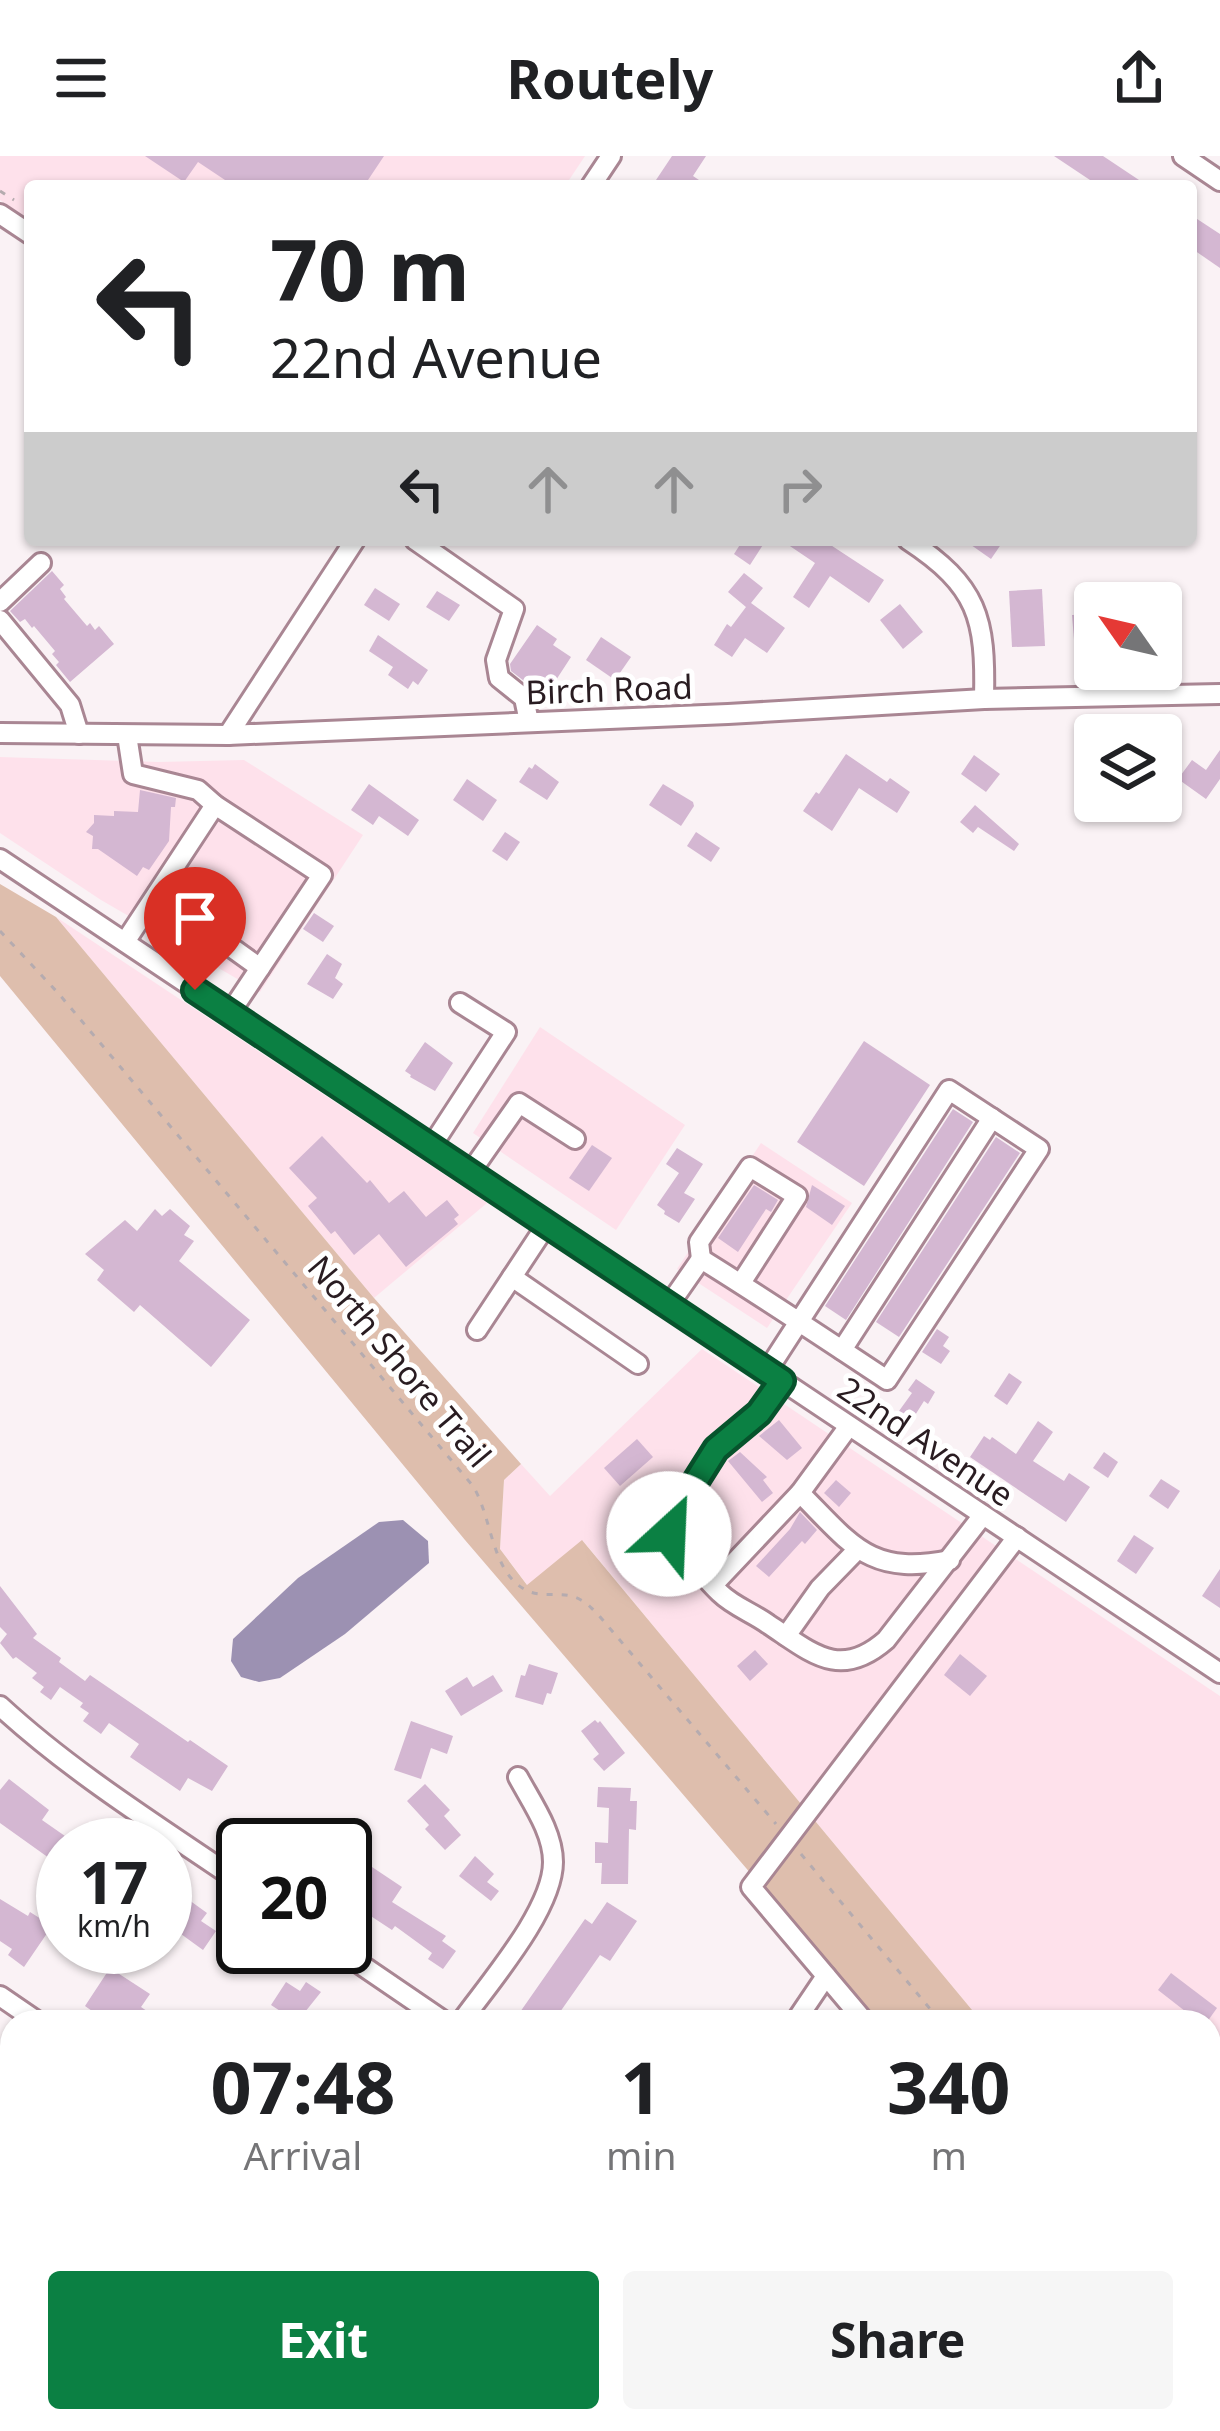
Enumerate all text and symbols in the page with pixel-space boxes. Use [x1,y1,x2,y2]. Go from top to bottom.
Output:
text: Routely [507,41,713,115]
icon: menu [48,45,114,111]
icon: share [1106,45,1172,111]
text: 70 m [270,211,470,326]
icon: left [72,228,228,384]
text: 22nd Avenue [270,320,602,394]
icon: left [389,456,455,522]
icon: ahead [515,456,581,522]
icon: ahead [641,456,707,522]
icon: right [767,456,833,522]
north arrow [1074,582,1182,690]
map controls [1074,582,1182,822]
street label: Birch Road [525,664,693,714]
button: layers [1074,714,1182,822]
pin [144,867,246,990]
icon: arrive [162,885,228,951]
street label: North Shore Trail [298,1246,502,1476]
street label: 22nd Avenue [829,1366,1023,1516]
position arrow [606,1471,732,1597]
speed limit sign: 20 [216,1818,372,1974]
text: 17 [80,1840,148,1922]
text: km/h [77,1905,151,1946]
text: 07:48 [210,2037,395,2135]
text: 1 [621,2037,662,2135]
text: 340 [887,2037,1011,2135]
text: Arrival [243,2128,362,2181]
text: min [606,2128,677,2181]
text: m [931,2128,967,2181]
button: Exit [48,2271,599,2409]
button: Share [623,2271,1173,2409]

